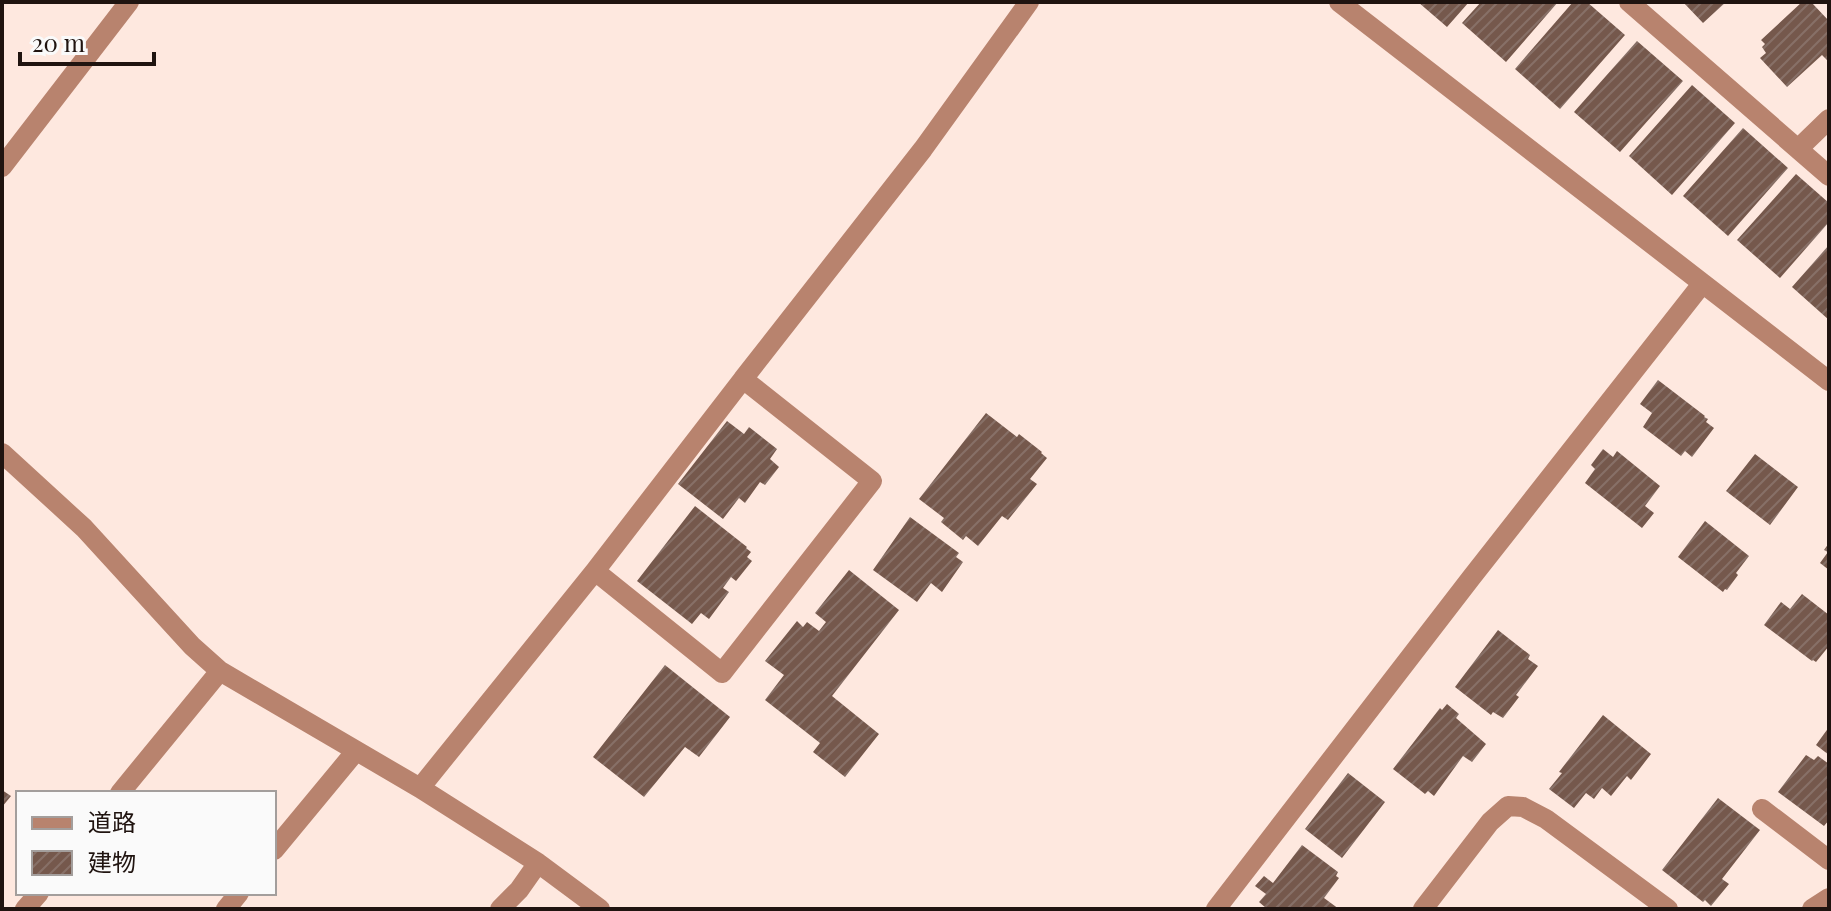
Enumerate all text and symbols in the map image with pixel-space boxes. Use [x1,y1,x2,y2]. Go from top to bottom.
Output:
scale bar [20,16,154,66]
text: 20 m [32,26,85,58]
legend [16,791,276,895]
text: 道路 [88,805,136,837]
text: 建物 [88,845,136,877]

